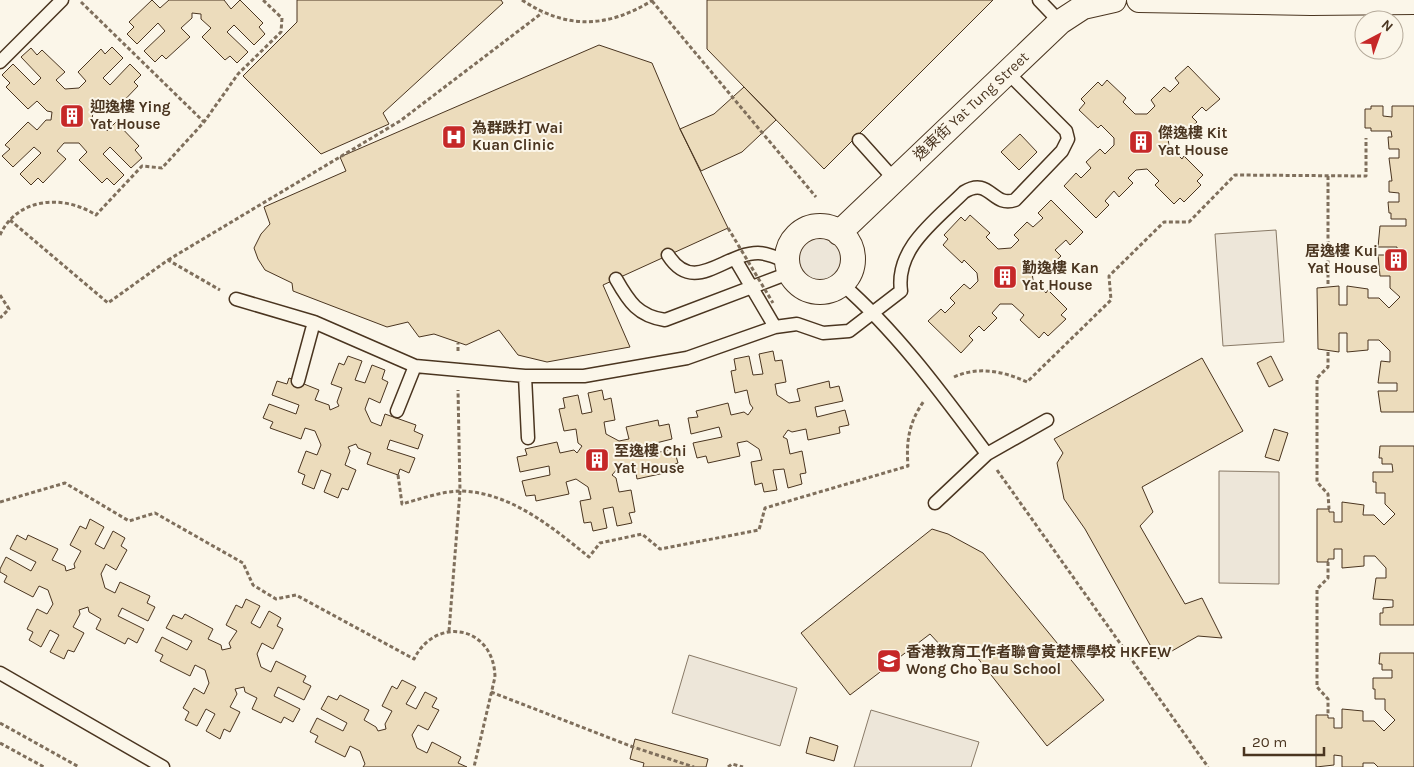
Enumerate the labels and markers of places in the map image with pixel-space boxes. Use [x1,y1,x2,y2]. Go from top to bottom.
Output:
place label: 迎逸樓 Ying Yat House [90,98,171,133]
building icon: 迎逸樓 Ying Yat House [59,103,85,129]
place label: 為群跌打 Wai Kuan Clinic [472,119,563,154]
hospital icon: 為群跌打 Wai Kuan Clinic [441,124,467,150]
place label: 傑逸樓 Kit Yat House [1158,124,1229,159]
building icon: 傑逸樓 Kit Yat House [1128,129,1154,155]
place label: 居逸樓 Kui Yat House [1305,242,1378,277]
building icon: 居逸樓 Kui Yat House [1383,247,1409,273]
place label: 勤逸樓 Kan Yat House [1022,259,1099,294]
building icon: 勤逸樓 Kan Yat House [992,264,1018,290]
place label: 至逸樓 Chi Yat House [614,442,687,477]
building icon: 至逸樓 Chi Yat House [584,447,610,473]
place label: 香港教育工作者聯會黃楚標學校 HKFEW Wong Cho Bau School [906,643,1172,678]
school or university icon: 香港教育工作者聯會黃楚標學校 HKFEW Wong Cho Bau School [876,648,902,674]

